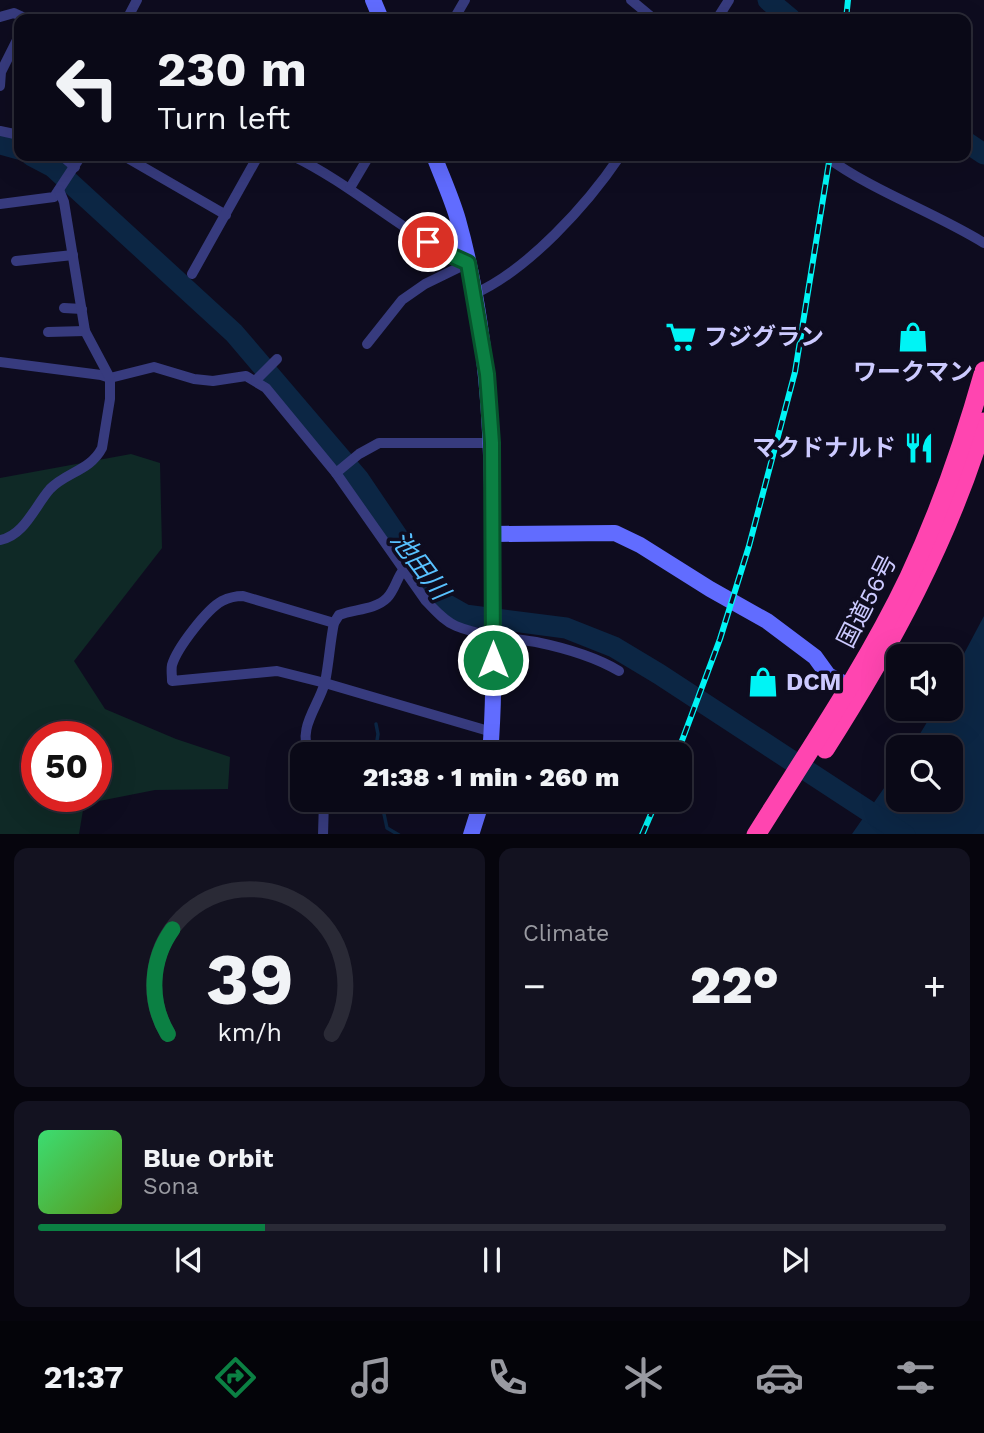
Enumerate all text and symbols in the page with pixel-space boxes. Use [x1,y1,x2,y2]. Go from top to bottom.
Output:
text: 230 m [157,40,307,98]
icon: left [42,42,133,133]
text: Turn left [157,99,290,137]
pin [398,212,458,272]
icon: arrive [409,223,447,261]
supermarket icon: フジグラン [664,320,698,354]
shop icon: ワークマン [896,320,930,354]
place label: フジグラン [704,323,824,351]
place label: ワークマン [853,358,973,386]
restaurant icon: マクドナルド [902,431,936,465]
place label: マクドナルド [752,434,896,462]
water label: 池田川 [385,525,457,608]
street label: 国道56号 [832,550,902,652]
position arrow [456,623,530,697]
map controls [886,644,963,812]
button: sound [886,644,963,721]
shop icon: DCM [746,665,780,699]
place label: DCM [786,668,841,696]
speed limit sign: 50 [21,721,112,812]
button: search [886,735,963,812]
text: 21:38 · 1 min · 260 m [363,762,619,792]
text: Climate [523,920,609,947]
text: 39 [205,936,294,1022]
text: 22° [690,955,779,1016]
text: − [523,964,546,1008]
text: + [923,964,946,1008]
text: km/h [217,1017,282,1046]
text: Blue Orbit [143,1143,273,1173]
text: Sona [143,1173,199,1200]
icon: previous [170,1241,208,1279]
icon: pause [473,1241,511,1279]
icon: next [776,1241,814,1279]
icon: directions [211,1353,260,1402]
icon: music [347,1353,396,1402]
icon: phone [483,1353,532,1402]
icon: climate [619,1353,668,1402]
icon: car [755,1353,804,1402]
icon: filters [891,1353,940,1402]
text: 21:37 [44,1358,124,1396]

